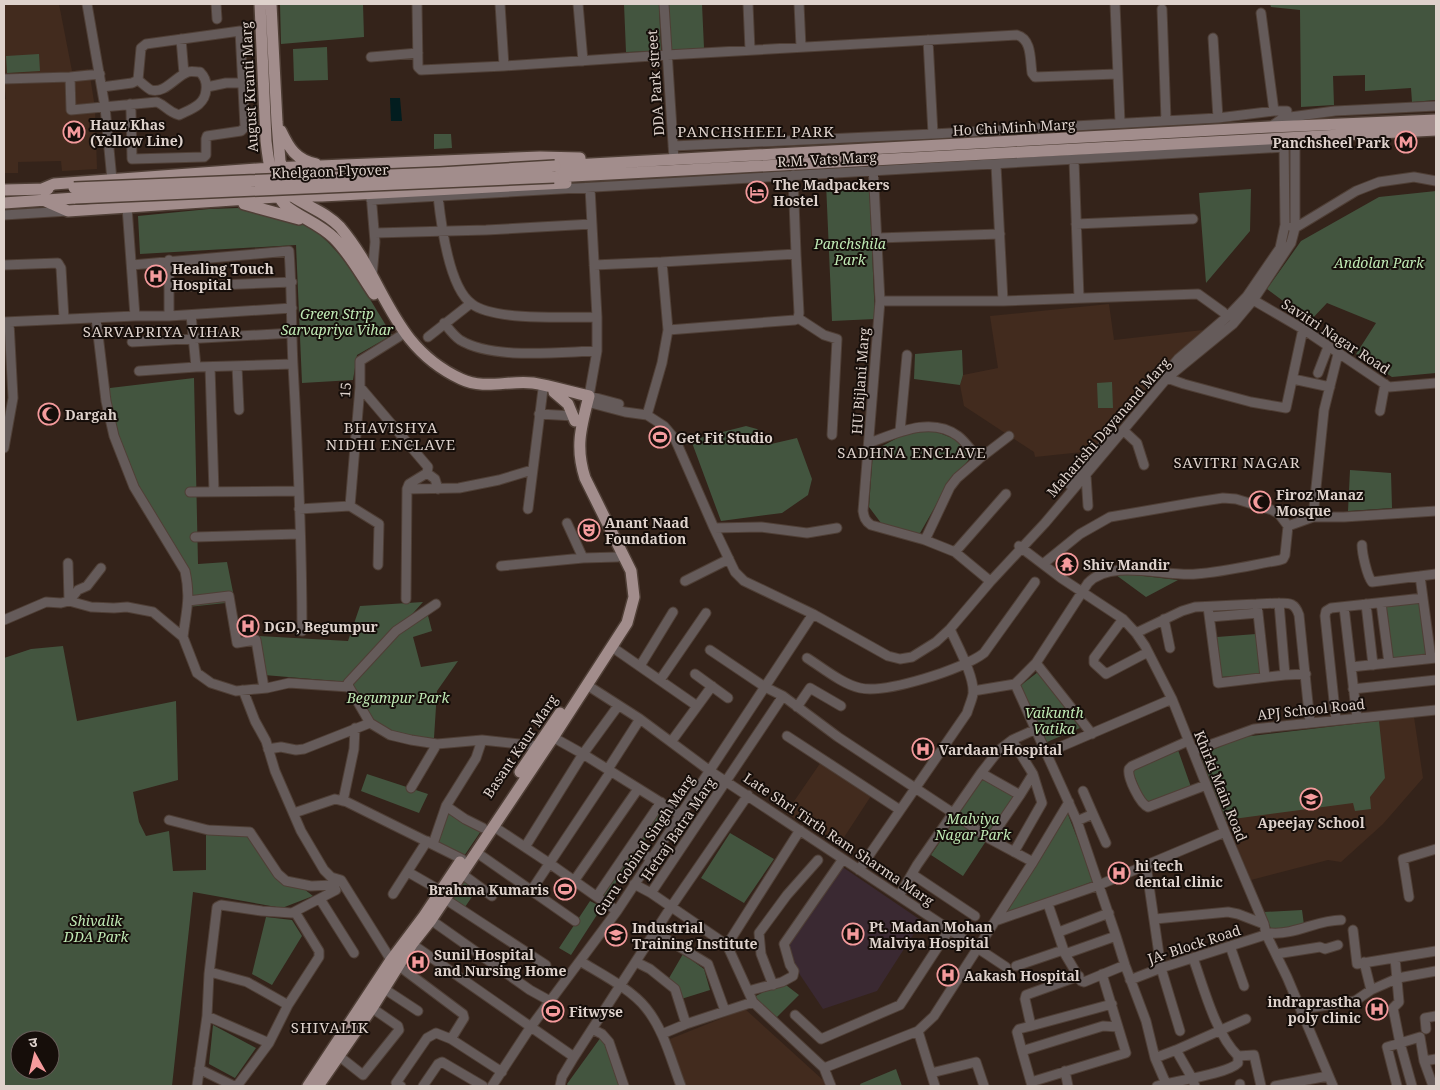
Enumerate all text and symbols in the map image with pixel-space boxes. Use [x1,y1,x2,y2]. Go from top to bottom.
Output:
street label: August Kranti Marg [236,21,262,153]
street label: DDA Park street [642,29,668,137]
street label: Ho Chi Minh Marg [952,114,1076,140]
place label: Hauz Khas (Yellow Line) [90,115,183,150]
metro station icon: Hauz Khas (Yellow Line) [62,120,86,144]
district label: PANCHSHEEL PARK [677,121,835,141]
metro station icon: Panchsheel Park [1394,130,1418,154]
place label: Panchsheel Park [1272,133,1390,152]
street label: R.M. Vats Marg [777,147,878,171]
street label: Khelgaon Flyover [271,159,389,183]
place label: The Madpackers Hostel [773,175,890,210]
hotel icon: The Madpackers Hostel [745,180,769,204]
park label: Panchshila Park [813,234,887,269]
park label: Andolan Park [1333,253,1425,272]
place label: Healing Touch Hospital [172,259,274,294]
hospital icon: Healing Touch Hospital [144,264,168,288]
street label: Savitri Nagar Road [1278,294,1394,378]
park label: Green Strip Sarvapriya Vihar [281,304,394,339]
district label: SARVAPRIYA VIHAR [83,321,241,341]
street label: HU Bijlani Marg [847,326,873,435]
street label: Maharishi Dayanand Marg [1042,353,1174,501]
street label: 15 [335,382,355,398]
mosque icon: Dargah [37,402,61,426]
place label: Dargah [65,405,117,424]
district label: BHAVISHYA NIDHI ENCLAVE [326,417,456,454]
sports icon: Get Fit Studio [648,425,672,449]
place label: Get Fit Studio [676,428,773,447]
district label: SADHNA ENCLAVE [837,442,987,462]
district label: SAVITRI NAGAR [1173,452,1301,472]
place label: Firoz Manaz Mosque [1276,485,1363,520]
mosque icon: Firoz Manaz Mosque [1248,490,1272,514]
place label: Anant Naad Foundation [605,513,689,548]
theatre icon: Anant Naad Foundation [577,518,601,542]
temple icon: Shiv Mandir [1055,552,1079,576]
place label: Shiv Mandir [1083,555,1171,574]
hospital icon: DGD, Begumpur [236,614,260,638]
place label: DGD, Begumpur [264,617,378,636]
park label: Begumpur Park [346,688,450,707]
street label: Basant Kaur Marg [478,690,562,801]
street label: APJ School Road [1256,694,1366,724]
park label: Vaikunth Vatika [1024,703,1084,738]
street label: Khirki Main Road [1190,728,1252,845]
hospital icon: Vardaan Hospital [911,737,935,761]
place label: Vardaan Hospital [939,740,1062,759]
street label: Late Shri Tirth Ram Sharma Marg [740,768,938,910]
street label: Guru Gobind Singh Marg [589,770,699,919]
street label: Hetraj Batra Marg [636,773,720,884]
school or university icon: Apeejay School [1299,787,1323,811]
park label: Malviya Nagar Park [934,809,1012,844]
place label: Apeejay School [1257,813,1365,832]
place label: hi tech dental clinic [1135,856,1223,891]
hospital icon: hi tech dental clinic [1107,861,1131,885]
sports icon: Brahma Kumaris [553,877,577,901]
place label: Brahma Kumaris [428,880,549,899]
park label: Shivalik DDA Park [63,911,129,946]
place label: Pt. Madan Mohan Malviya Hospital [869,917,993,952]
place label: Industrial Training Institute [632,918,758,953]
street label: JA- Block Road [1144,920,1243,968]
hospital icon: Pt. Madan Mohan Malviya Hospital [841,922,865,946]
school or university icon: Industrial Training Institute [604,923,628,947]
place label: Sunil Hospital and Nursing Home [434,945,567,980]
hospital icon: Sunil Hospital and Nursing Home [406,950,430,974]
hospital icon: Aakash Hospital [936,963,960,987]
place label: Aakash Hospital [964,966,1080,985]
place label: indraprastha poly clinic [1268,992,1361,1027]
hospital icon: indraprastha poly clinic [1365,997,1389,1021]
sports icon: Fitwyse [541,999,565,1023]
place label: Fitwyse [569,1002,623,1021]
district label: SHIVALIK [291,1017,369,1037]
north arrow [10,1030,60,1080]
text: उ [28,1032,39,1052]

